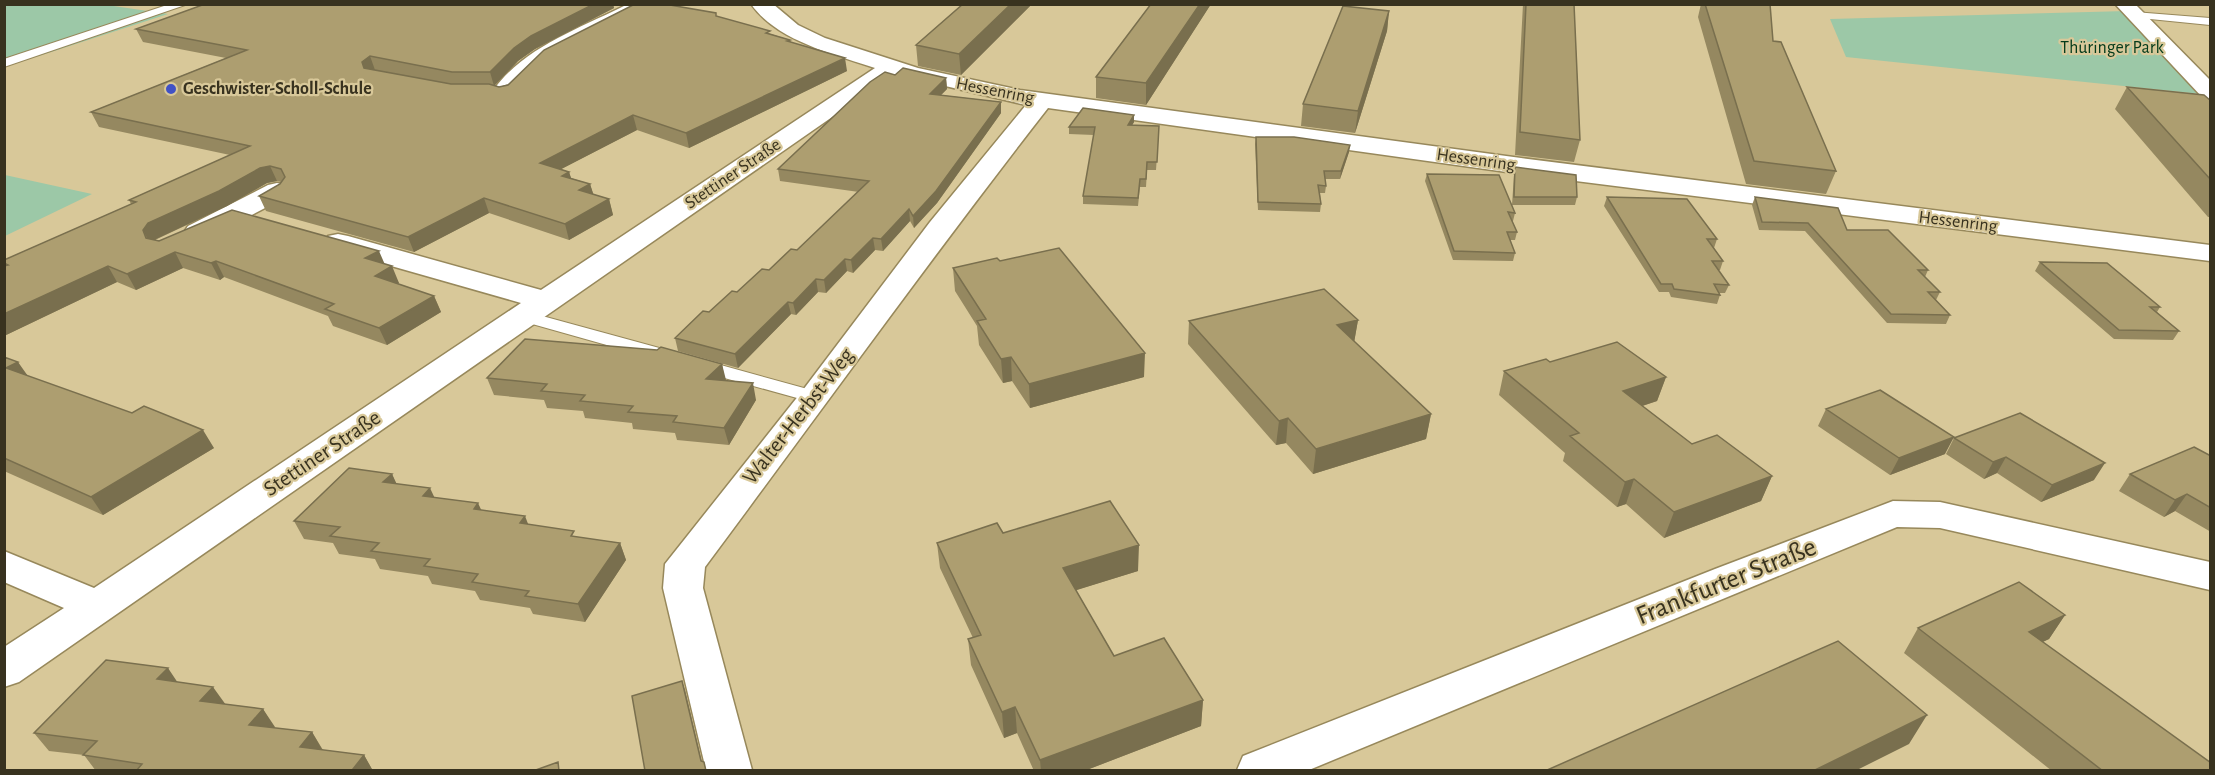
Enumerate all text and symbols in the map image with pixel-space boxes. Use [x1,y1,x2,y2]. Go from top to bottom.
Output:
park label: Thüringer Park [2060,39,2164,57]
street label: Hessenring [954,75,1036,107]
place label: Geschwister-Scholl-Schule [183,80,372,98]
marker: Geschwister-Scholl-Schule [164,82,178,96]
street label: Stettiner Straße [682,136,784,212]
street label: Hessenring [1436,146,1517,174]
street label: Hessenring [1918,208,1999,236]
street label: Walter-Herbst-Weg [738,344,858,488]
street label: Stettiner Straße [260,406,384,500]
street label: Frankfurter Straße [1632,533,1820,629]

